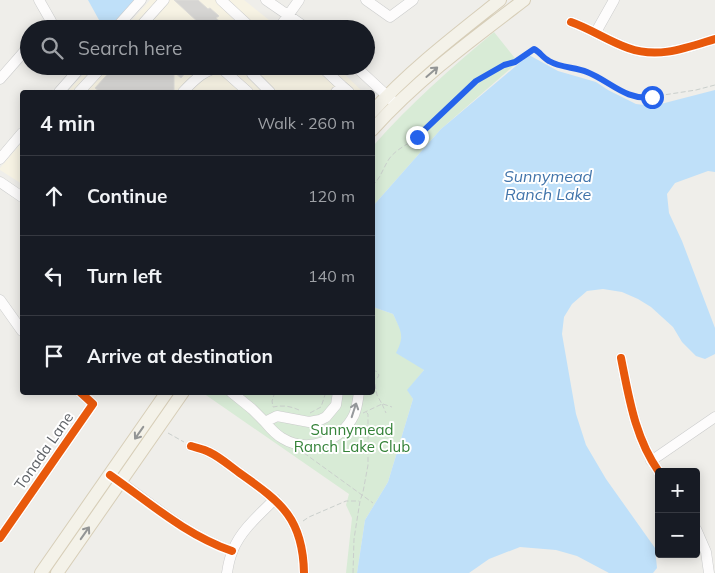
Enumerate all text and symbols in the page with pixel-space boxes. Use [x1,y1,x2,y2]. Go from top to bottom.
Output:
search box [20,20,375,75]
icon: search [38,34,66,62]
text: Search here [78,36,182,60]
one-way arrow [426,67,439,78]
route start [641,86,664,109]
text: 4 min [40,110,95,136]
text: Walk · 260 m [257,113,355,133]
route end [406,126,429,149]
water label: Sunnymead Ranch Lake [504,166,593,204]
icon: ahead [40,182,68,210]
text: Continue [87,184,167,208]
text: 120 m [308,186,355,206]
icon: left [40,262,68,290]
text: Turn left [87,264,162,288]
text: 140 m [308,266,355,286]
icon: arrive [40,342,68,370]
text: Arrive at destination [87,344,273,368]
one-way arrow [350,402,360,418]
street label: Tonada Lane [10,408,77,493]
park label: Sunnymead Ranch Lake Club [294,420,410,456]
one-way arrow [134,425,144,439]
map controls [655,468,700,558]
button: + [655,468,700,513]
button: − [655,513,700,558]
one-way arrow [80,526,90,540]

